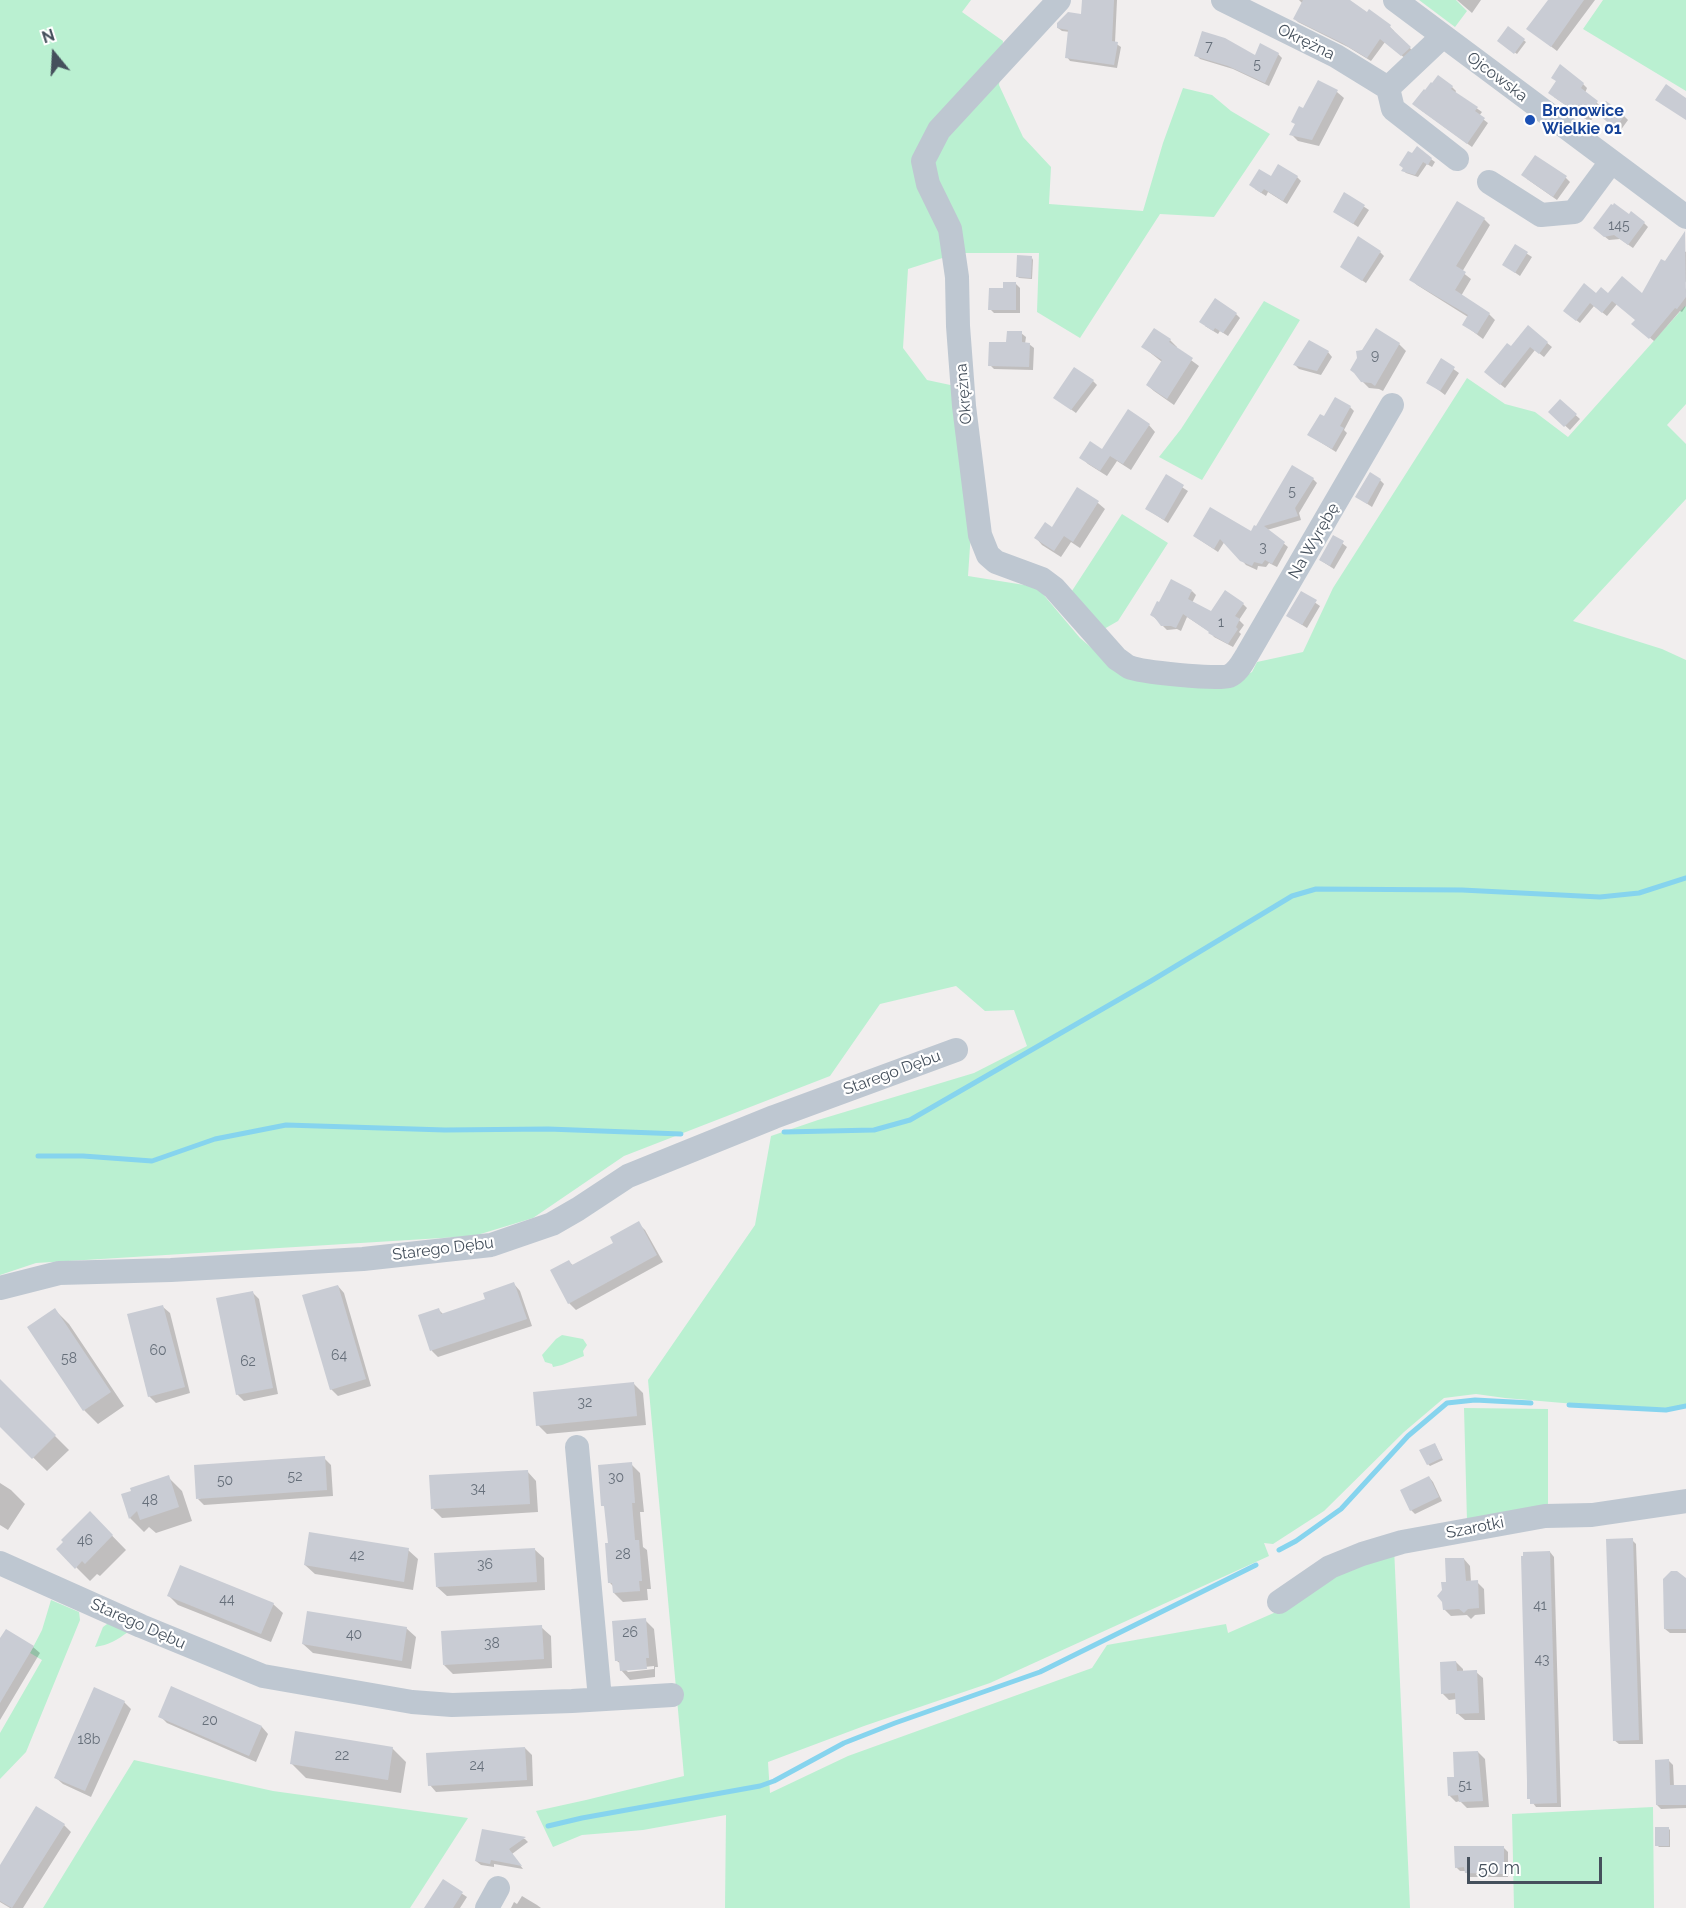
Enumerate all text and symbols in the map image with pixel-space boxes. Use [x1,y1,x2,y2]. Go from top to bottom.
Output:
street label: Okrężna [1274,20,1338,64]
north arrow [24,24,84,84]
text: N [40,25,57,47]
house number: 7 [1205,39,1213,55]
street label: Ojcowska [1463,48,1531,106]
house number: 5 [1253,57,1261,73]
place label: Bronowice Wielkie 01 [1542,101,1624,139]
marker: Bronowice Wielkie 01 [1523,113,1537,127]
house number: 145 [1608,218,1630,234]
house number: 9 [1371,348,1379,364]
street label: Okrężna [952,363,976,425]
house number: 5 [1288,484,1296,500]
street label: Na Wyrębę [1285,500,1343,582]
house number: 3 [1259,540,1267,556]
house number: 1 [1218,615,1224,631]
street label: Starego Dębu [841,1047,943,1099]
street label: Starego Dębu [391,1233,495,1265]
house number: 60 [149,1343,167,1359]
house number: 64 [331,1348,347,1364]
house number: 58 [61,1351,77,1367]
house number: 62 [240,1354,256,1370]
house number: 32 [578,1395,592,1411]
house number: 52 [288,1469,302,1485]
house number: 30 [608,1470,624,1486]
house number: 50 [217,1473,233,1489]
house number: 34 [470,1481,486,1497]
house number: 48 [142,1493,158,1509]
street label: Szarotki [1445,1513,1505,1543]
house number: 46 [77,1533,93,1549]
house number: 28 [615,1547,631,1563]
house number: 42 [350,1548,364,1564]
house number: 36 [477,1557,493,1573]
house number: 44 [219,1592,235,1608]
street label: Starego Dębu [87,1594,189,1654]
house number: 41 [1533,1598,1547,1614]
house number: 26 [622,1625,638,1641]
house number: 40 [346,1627,362,1643]
house number: 38 [484,1636,500,1652]
house number: 43 [1534,1652,1550,1668]
house number: 20 [202,1713,218,1729]
house number: 18b [78,1732,100,1748]
house number: 22 [335,1748,349,1764]
house number: 24 [470,1758,484,1774]
house number: 51 [1458,1778,1472,1794]
scale bar [1470,1845,1605,1883]
text: 50 m [1478,1857,1520,1878]

